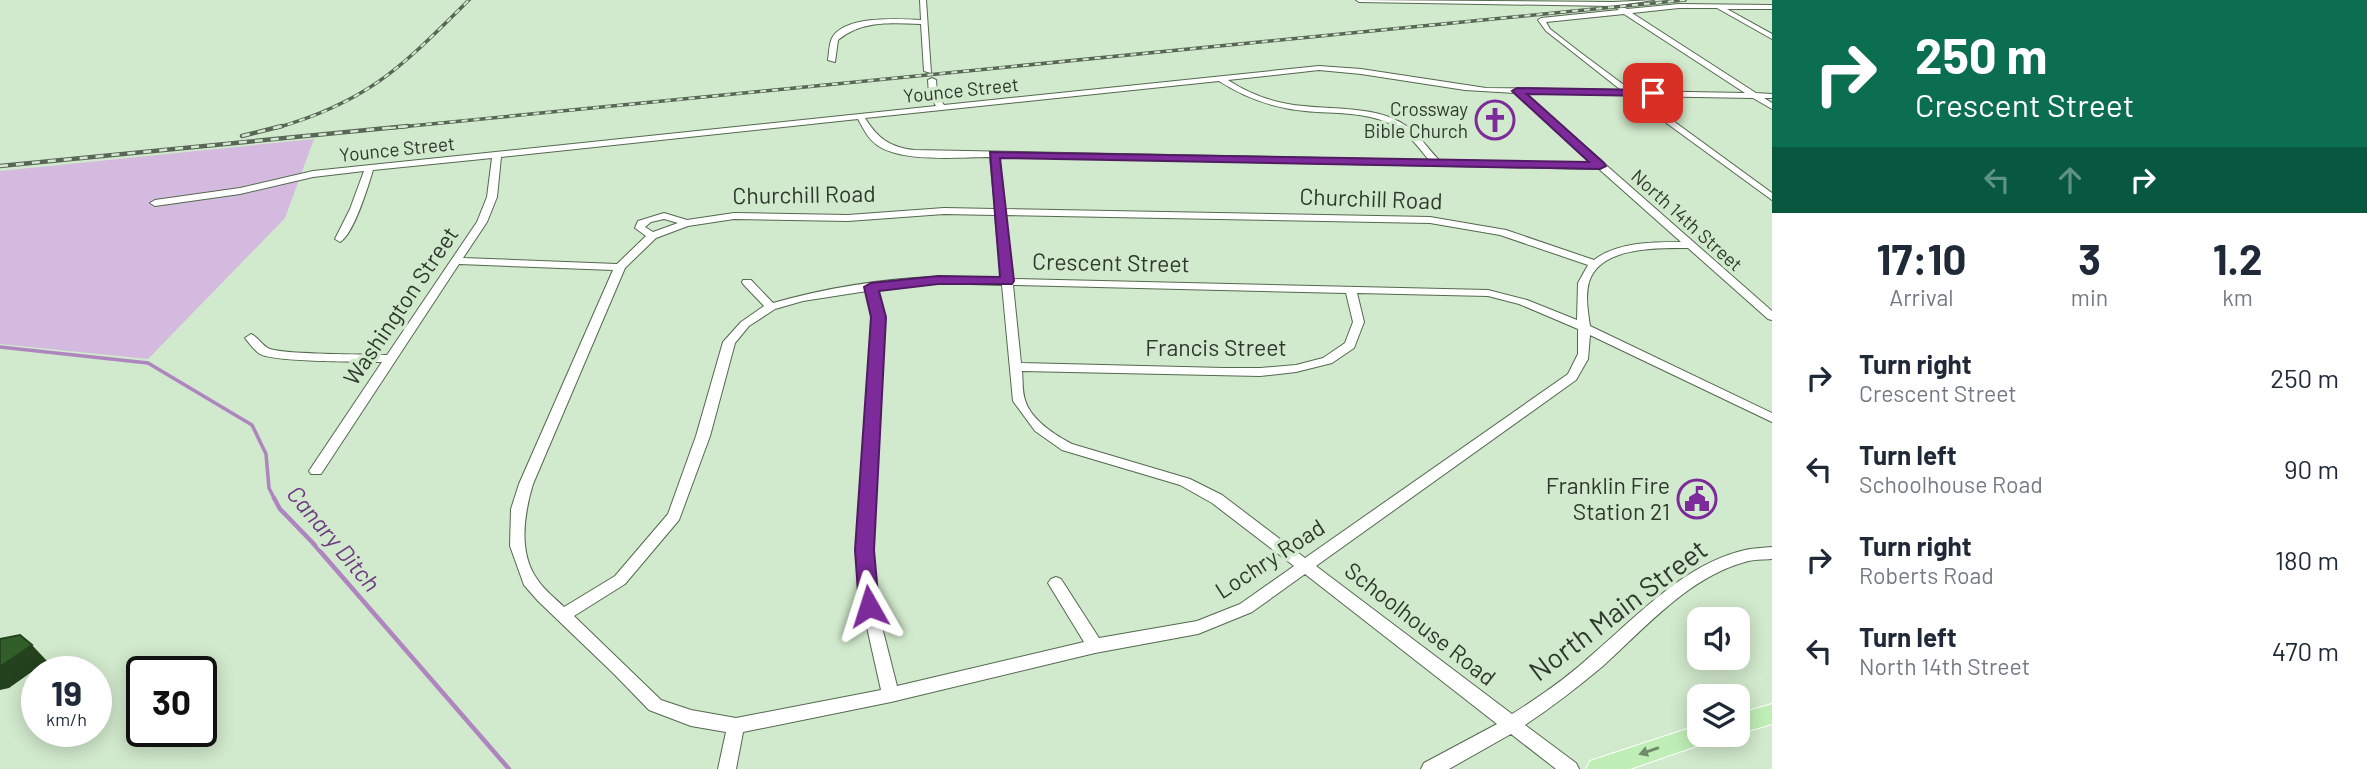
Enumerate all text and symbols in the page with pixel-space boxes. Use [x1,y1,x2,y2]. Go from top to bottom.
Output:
text: 250 m [1915,25,2048,84]
icon: right [1800,28,1891,119]
pin [1623,63,1683,123]
street label: Younce Street [902,72,1020,107]
icon: arrive [1634,74,1672,112]
text: Crescent Street [1915,85,2134,123]
place label: Crossway Bible Church [1364,97,1468,142]
church icon: Crossway Bible Church [1474,99,1516,141]
street label: Younce Street [338,131,456,166]
icon: left [1978,161,2016,199]
icon: ahead [2051,161,2089,199]
icon: right [2124,161,2162,199]
street label: North 14th Street [1627,164,1748,275]
street label: Churchill Road [732,179,876,209]
street label: Churchill Road [1299,182,1443,214]
street label: Washington Street [337,221,464,390]
text: 17:10 [1877,233,1966,283]
text: 3 [2078,233,2101,283]
text: 1.2 [2213,233,2262,283]
street label: Crescent Street [1032,247,1190,277]
text: Arrival [1889,283,1954,311]
text: min [2071,283,2108,311]
text: km [2222,283,2253,311]
street label: Francis Street [1145,333,1287,361]
text: Turn right [1859,348,1972,379]
icon: right [1800,359,1838,397]
text: 250 m [2270,362,2339,393]
text: Crescent Street [1859,379,2017,407]
text: Turn left [1859,439,1957,470]
icon: left [1800,450,1838,488]
text: 90 m [2284,453,2339,484]
text: Schoolhouse Road [1859,470,2043,498]
place label: Franklin Fire Station 21 [1546,471,1670,525]
public building icon: Franklin Fire Station 21 [1676,478,1718,520]
water label: Canary Ditch [281,479,387,597]
street label: Lochry Road [1209,512,1330,604]
text: Turn right [1859,530,1972,561]
street label: North Main Street [1522,531,1713,687]
icon: right [1800,541,1838,579]
text: 180 m [2275,544,2339,575]
street label: Schoolhouse Road [1340,556,1502,691]
text: Roberts Road [1859,561,1994,589]
position arrow [832,569,906,643]
map controls [1687,607,1750,747]
button: sound [1687,607,1750,670]
text: Turn left [1859,621,1957,652]
icon: left [1800,632,1838,670]
text: 470 m [2272,635,2339,666]
text: North 14th Street [1859,652,2030,680]
speed limit sign: 30 [126,656,217,747]
text: 19 [51,671,82,713]
button: layers [1687,684,1750,747]
text: km/h [46,708,87,730]
one-way arrow [1638,746,1659,757]

